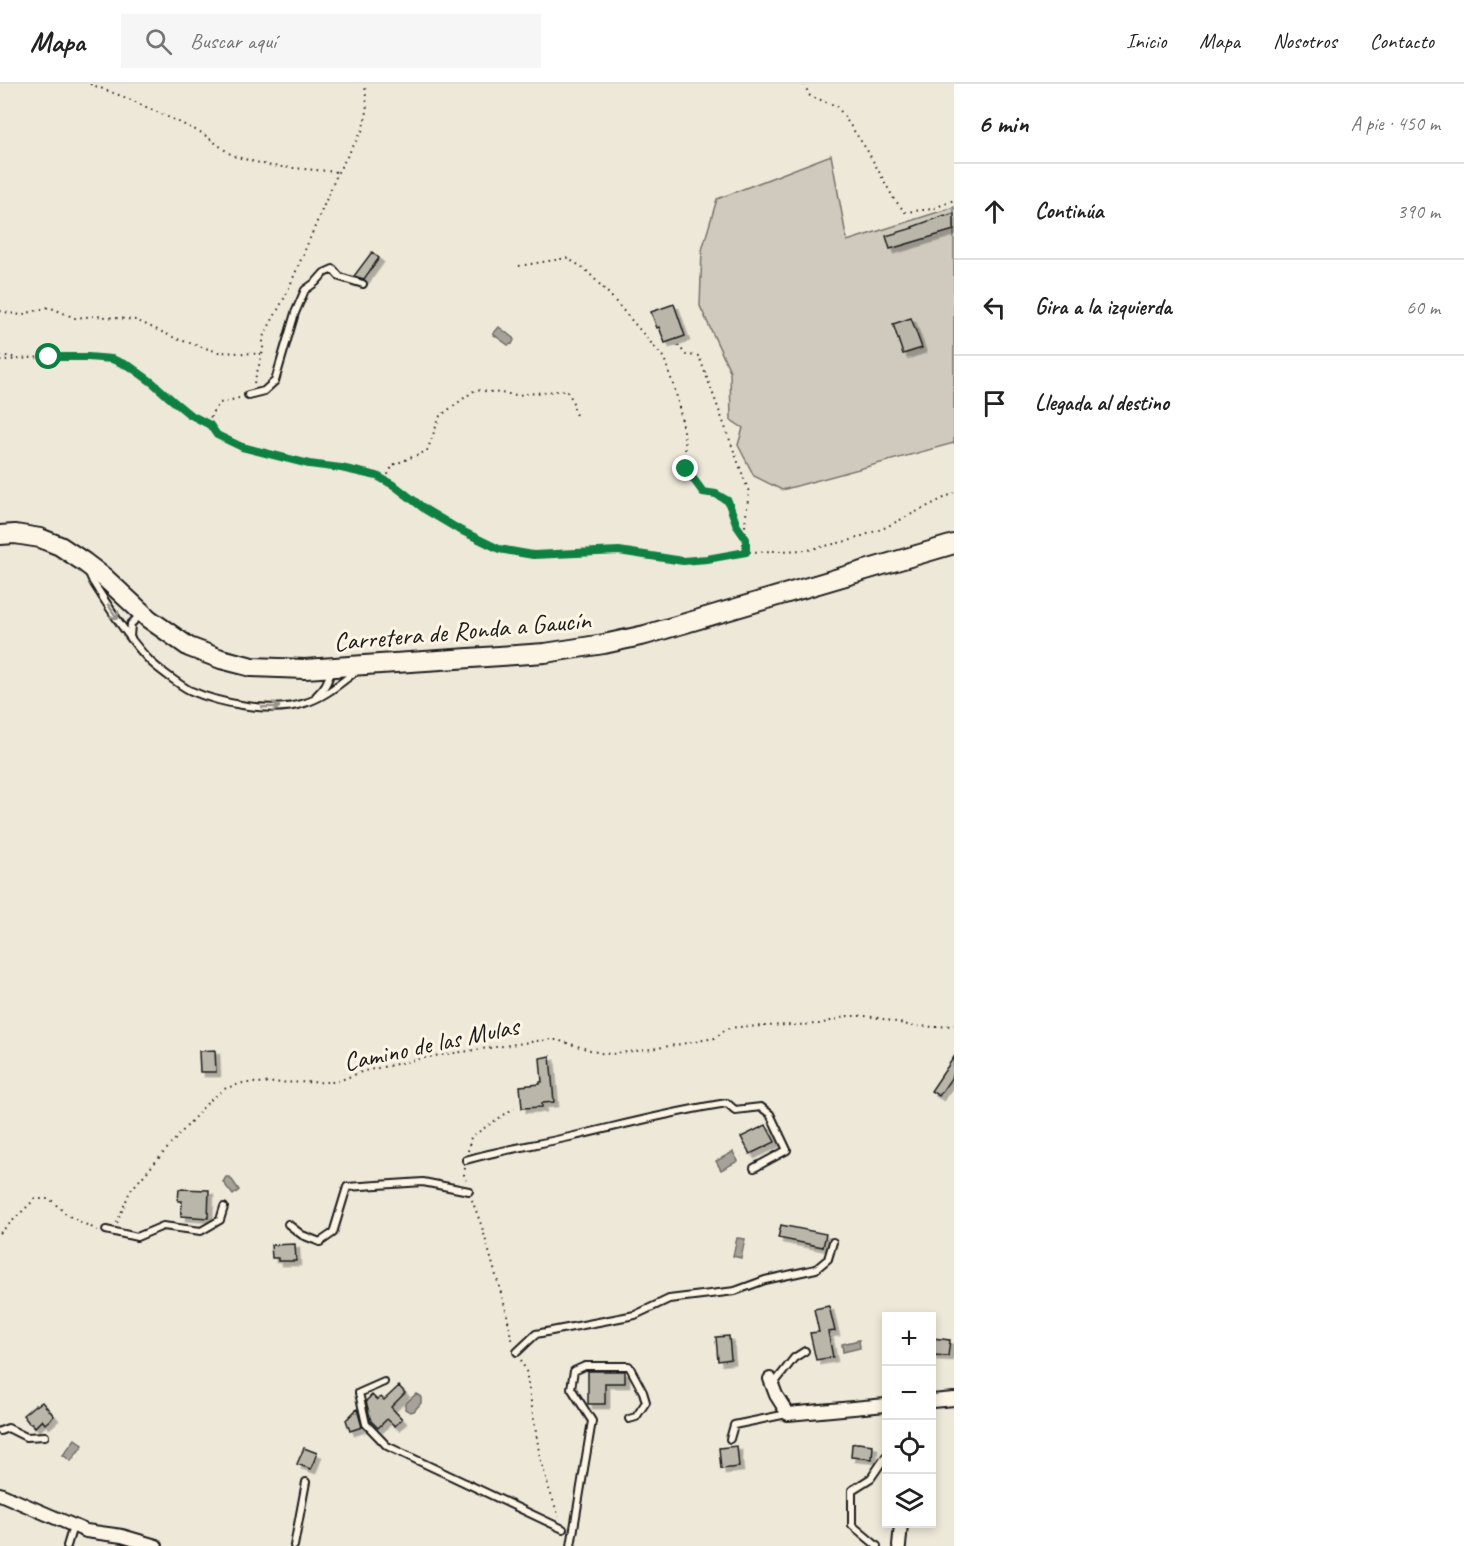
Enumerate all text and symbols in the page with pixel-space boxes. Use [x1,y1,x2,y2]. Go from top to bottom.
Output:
search box [121,14,541,68]
text: Mapa [30,24,85,59]
icon: search [142,25,175,58]
text: Buscar aquí [190,27,276,55]
text: Inicio [1126,28,1166,54]
text: Mapa [1199,28,1240,54]
text: Nosotros [1273,28,1337,54]
text: Contacto [1370,28,1434,54]
text: 6 min [978,107,1028,140]
text: A pie · 450 m [1351,111,1440,136]
icon: ahead [978,195,1011,228]
text: Continúa [1035,197,1103,225]
text: 390 m [1397,199,1440,224]
icon: left [978,291,1011,324]
text: Gira a la izquierda [1035,293,1172,321]
text: 60 m [1406,295,1440,320]
route start [35,343,61,369]
icon: arrive [978,387,1011,420]
text: Llegada al destino [1035,389,1169,417]
route end [672,455,698,481]
one-way arrow [107,603,119,620]
street label: Carretera de Ronda a Gaucín [332,603,593,659]
one-way arrow [261,701,281,713]
street label: Camino de las Mulas [340,1009,524,1079]
map controls [882,1312,936,1528]
button: + [882,1312,936,1366]
button: − [882,1366,936,1420]
button: locate [882,1420,936,1474]
button: layers [882,1474,936,1528]

